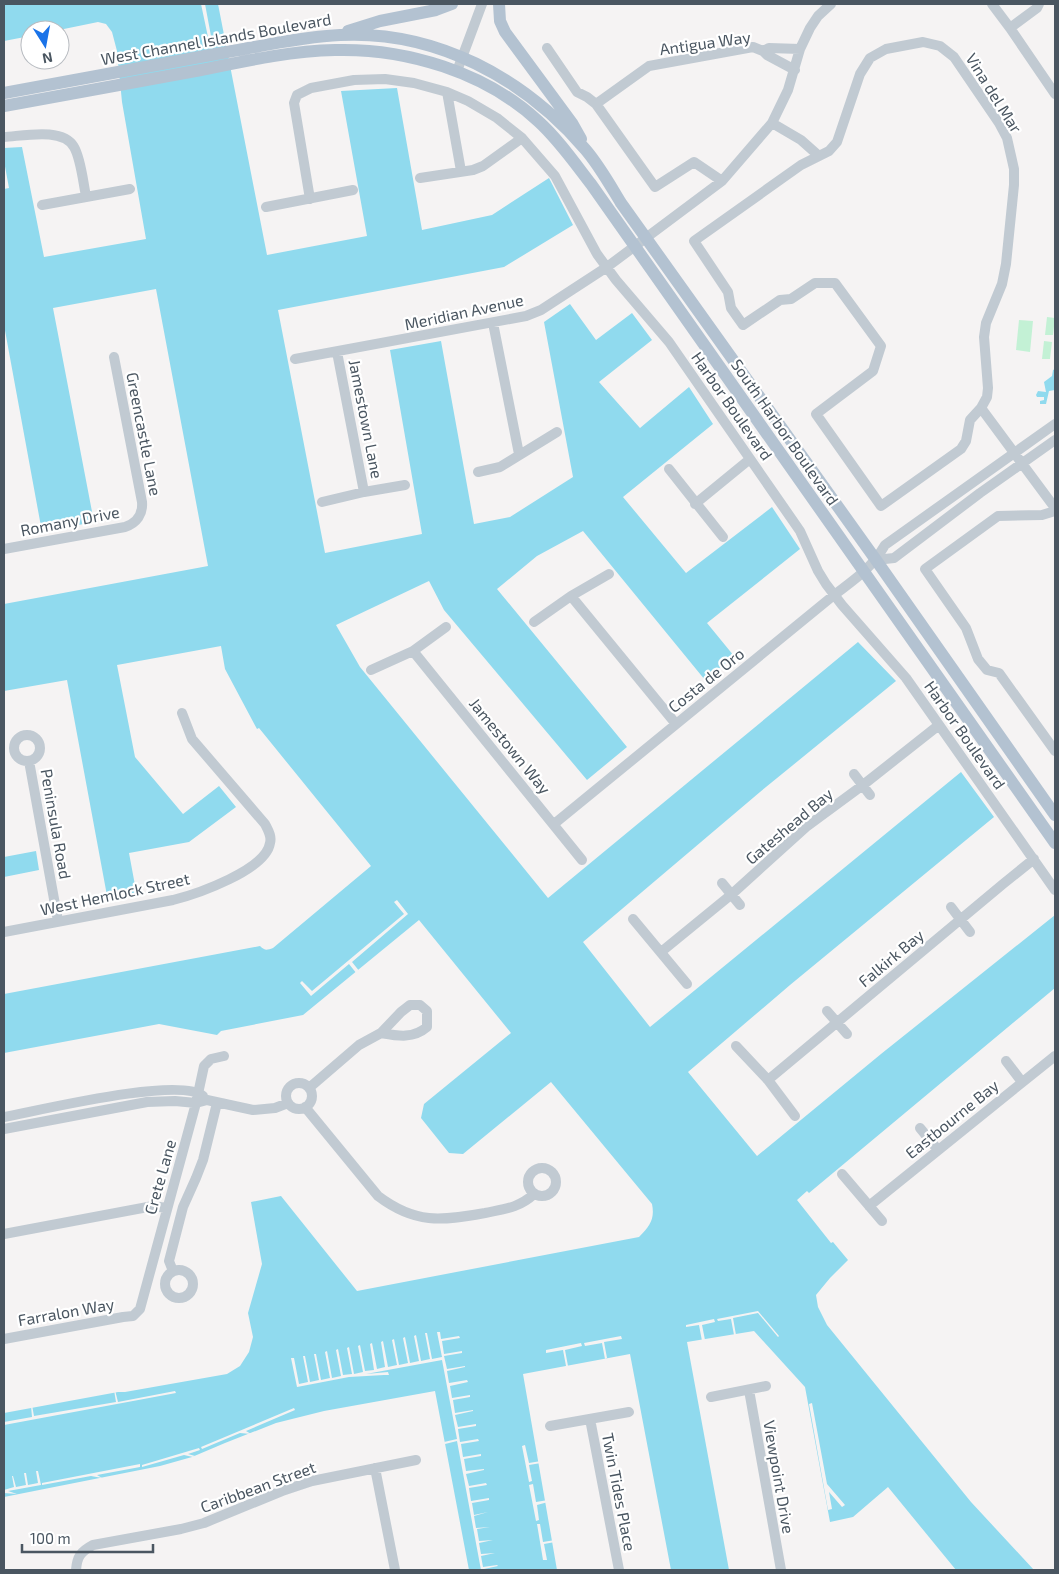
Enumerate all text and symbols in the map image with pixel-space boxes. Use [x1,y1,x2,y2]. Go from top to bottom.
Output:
street label: West Channel Islands Boulevard [99,9,333,68]
north arrow [20,20,70,70]
street label: Antigua Way [658,27,752,58]
text: N [41,49,54,68]
street label: Vina del Mar [962,49,1027,137]
street label: Meridian Avenue [403,290,525,333]
street label: Harbor Boulevard [688,348,777,463]
street label: South Harbor Boulevard [728,355,843,508]
street label: Jamestown Lane [346,358,387,480]
street label: Greencastle Lane [123,371,166,497]
street label: Romany Drive [19,502,121,539]
street label: Costa de Oro [664,643,747,716]
street label: Harbor Boulevard [921,677,1010,792]
street label: Jamestown Way [466,694,555,798]
street label: Peninsula Road [37,767,76,881]
street label: Gateshead Bay [741,783,837,868]
street label: West Hemlock Street [38,868,191,919]
street label: Falkirk Bay [854,925,927,990]
street label: Eastbourne Bay [901,1075,1003,1162]
street label: Crete Lane [140,1137,179,1217]
street label: Farralon Way [16,1294,116,1329]
street label: Viewpoint Drive [760,1419,799,1535]
street label: Twin Tides Place [599,1431,640,1553]
street label: Caribbean Street [198,1457,318,1516]
scale bar [22,1522,154,1554]
text: 100 m [30,1529,71,1547]

